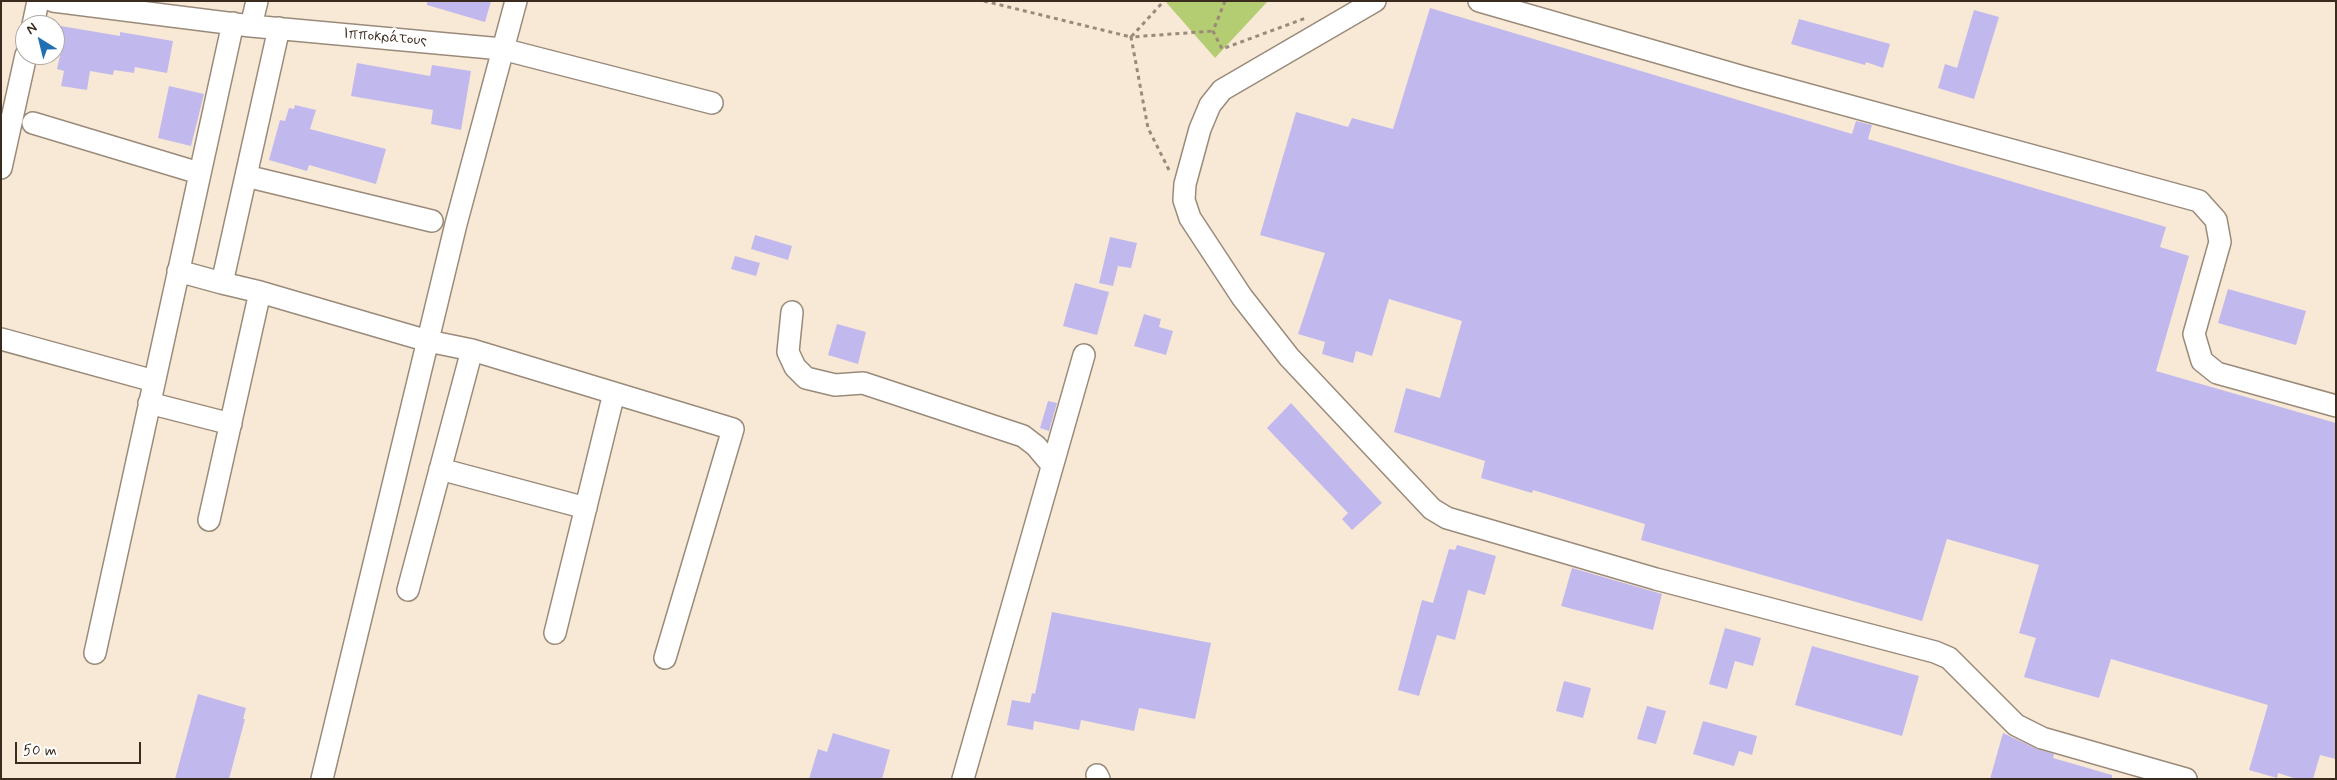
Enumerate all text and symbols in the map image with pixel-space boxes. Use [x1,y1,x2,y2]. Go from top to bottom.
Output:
north arrow [15,15,65,65]
text: N [23,19,41,39]
street label: Ιπποκράτους [342,25,428,51]
scale bar [18,732,144,764]
text: 50 m [23,741,57,761]

